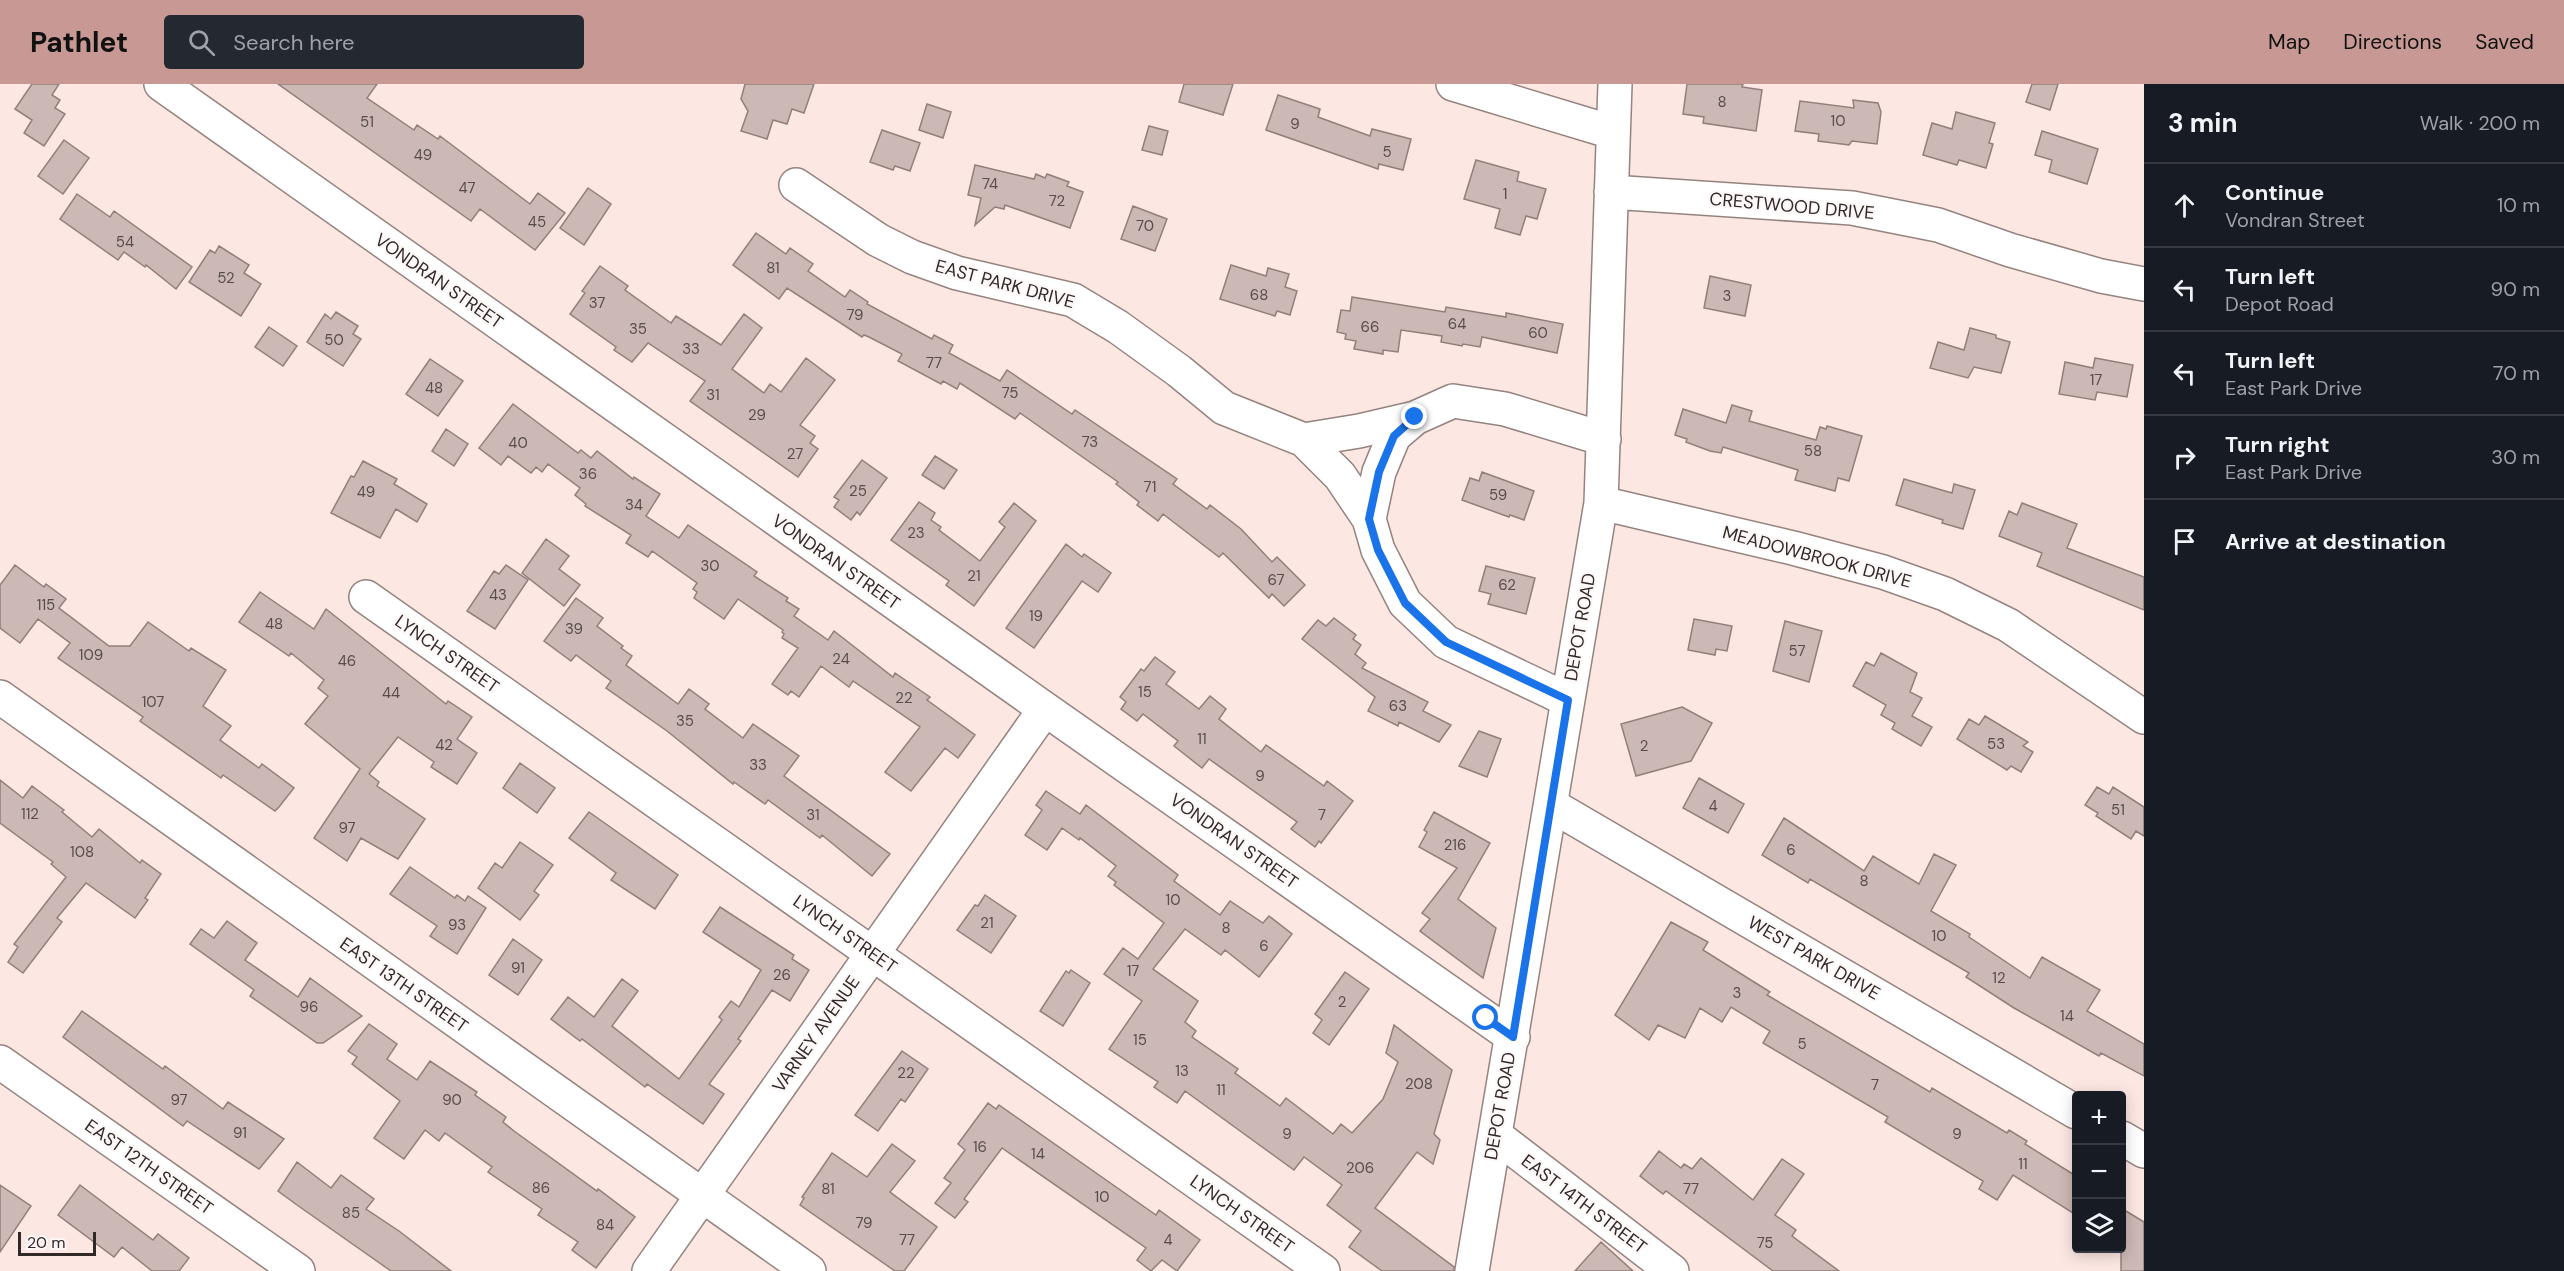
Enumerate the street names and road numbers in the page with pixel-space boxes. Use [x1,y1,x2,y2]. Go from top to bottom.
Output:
street label: CRESTWOOD DRIVE [1709,187,1875,225]
street label: VONDRAN STREET [370,228,508,334]
street label: EAST PARK DRIVE [933,254,1077,314]
street label: VONDRAN STREET [767,509,905,615]
street label: MEADOWBROOK DRIVE [1720,520,1914,594]
street label: DEPOT ROAD [1559,571,1601,683]
street label: LYNCH STREET [390,609,504,699]
street label: VONDRAN STREET [1165,788,1303,894]
street label: LYNCH STREET [788,889,902,979]
street label: WEST PARK DRIVE [1744,910,1884,1006]
street label: EAST 13TH STREET [335,932,473,1038]
street label: VARNEY AVENUE [767,971,865,1097]
street label: DEPOT ROAD [1479,1050,1521,1162]
street label: EAST 12TH STREET [80,1114,218,1220]
street label: EAST 14TH STREET [1516,1149,1652,1259]
street label: LYNCH STREET [1185,1169,1299,1259]

